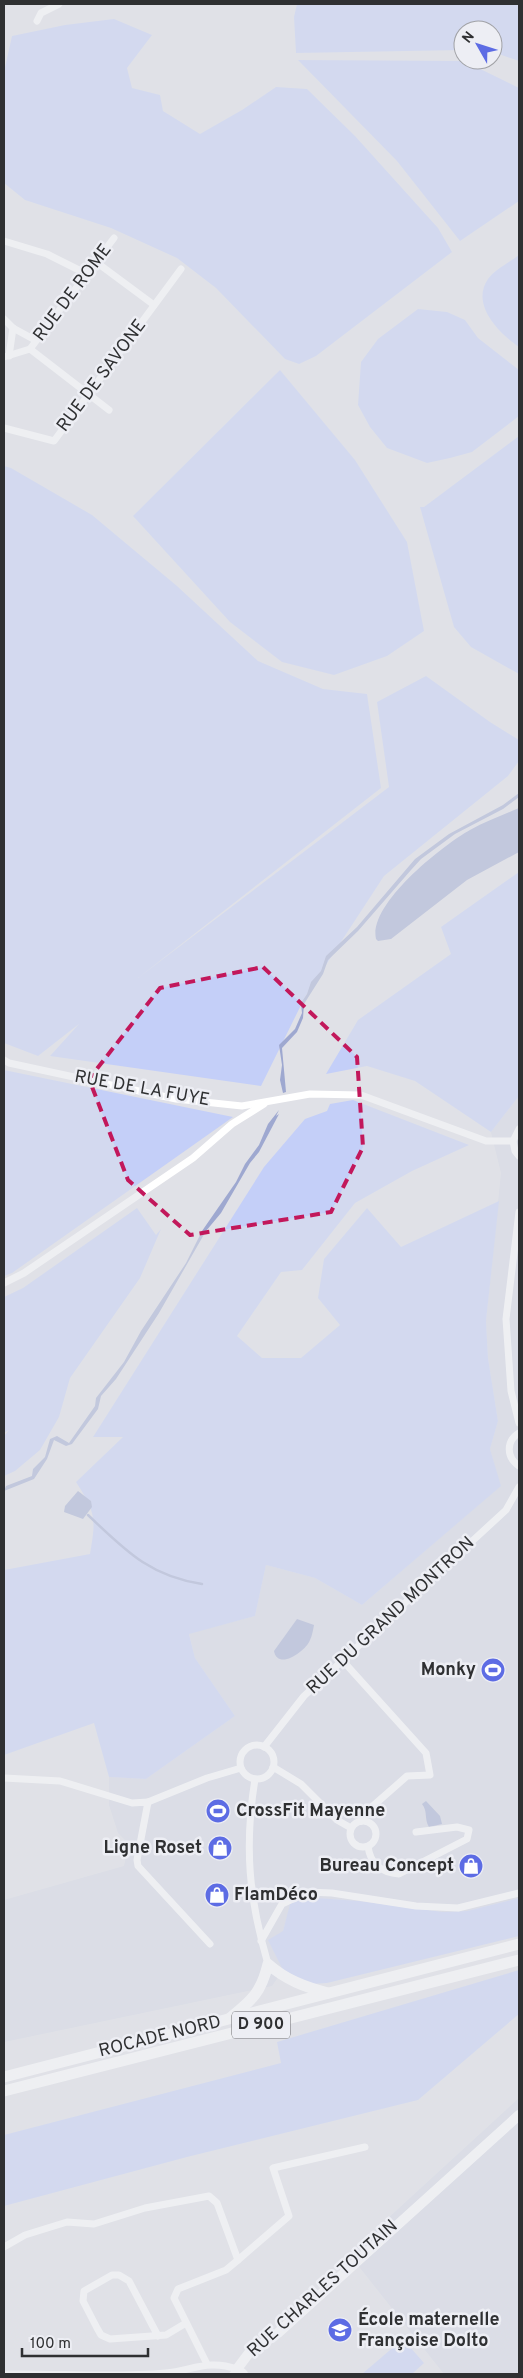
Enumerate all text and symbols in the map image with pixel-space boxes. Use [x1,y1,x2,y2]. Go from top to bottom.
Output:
north arrow [453,20,503,70]
text: N [459,29,479,47]
street label: RUE DE ROME [29,240,117,346]
street label: RUE DE SAVONE [52,315,152,437]
street label: RUE DE LA FUYE [73,1066,211,1112]
street label: RUE DU GRAND MONTRON [302,1532,480,1700]
sports icon: Monky [480,1657,506,1683]
place label: Monky [421,1659,476,1682]
sports icon: CrossFit Mayenne [205,1798,231,1824]
place label: CrossFit Mayenne [236,1800,385,1823]
shop icon: Ligne Roset [207,1835,233,1861]
place label: Ligne Roset [103,1837,202,1860]
shop icon: Bureau Concept [458,1853,484,1879]
place label: Bureau Concept [319,1855,454,1878]
shop icon: FlamDéco [204,1882,230,1908]
place label: FlamDéco [234,1884,318,1907]
street label: ROCADE NORD [96,2011,224,2063]
road number: D 900 [232,2012,290,2038]
street label: RUE CHARLES TOUTAIN [243,2215,403,2363]
place label: École maternelle Françoise Dolto [358,2307,499,2353]
school or university icon: École maternelle Françoise Dolto [327,2317,353,2343]
scale bar [22,2326,149,2358]
text: 100 m [30,2335,71,2354]

